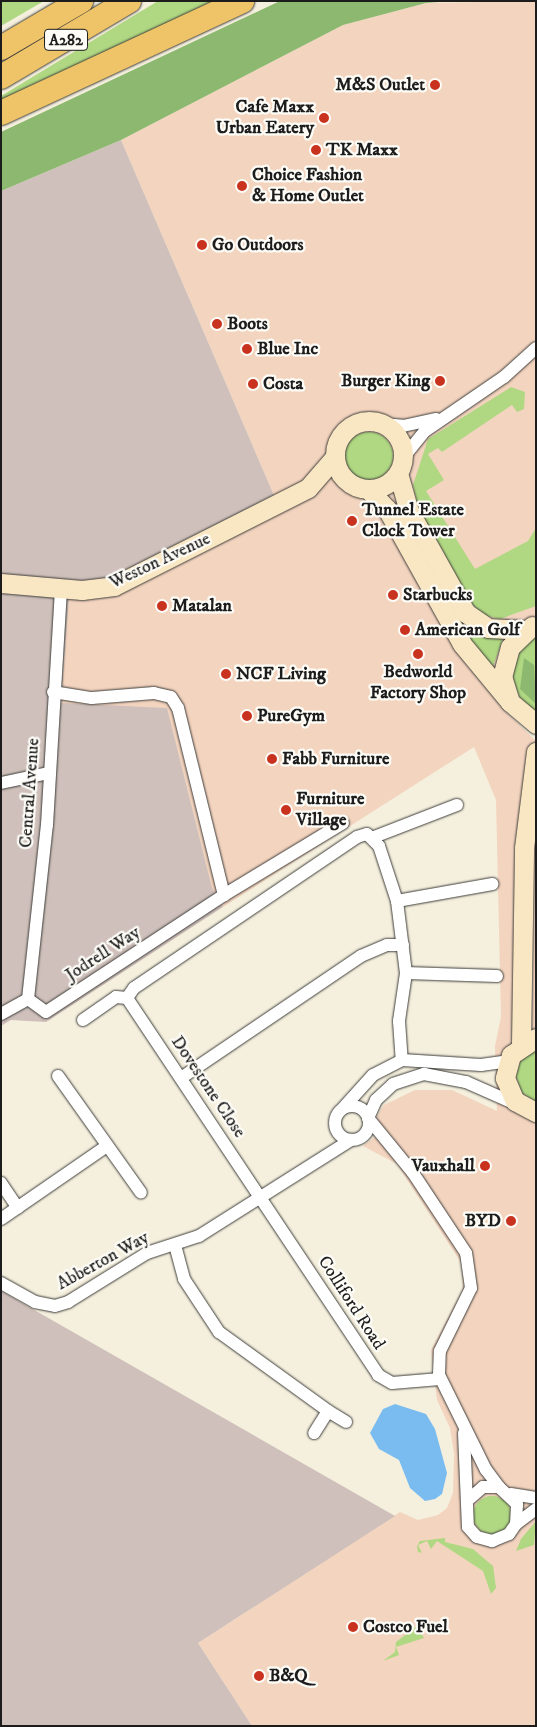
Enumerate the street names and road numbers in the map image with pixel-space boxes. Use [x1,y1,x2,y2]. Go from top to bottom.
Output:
road number: A282 [44,26,88,54]
street label: Weston Avenue [106,528,214,594]
street label: Central Avenue [15,737,45,849]
street label: Jodrell Way [62,922,144,986]
street label: Dovestone Close [166,1032,250,1142]
street label: Abberton Way [53,1227,153,1295]
street label: Colliford Road [313,1252,389,1354]

